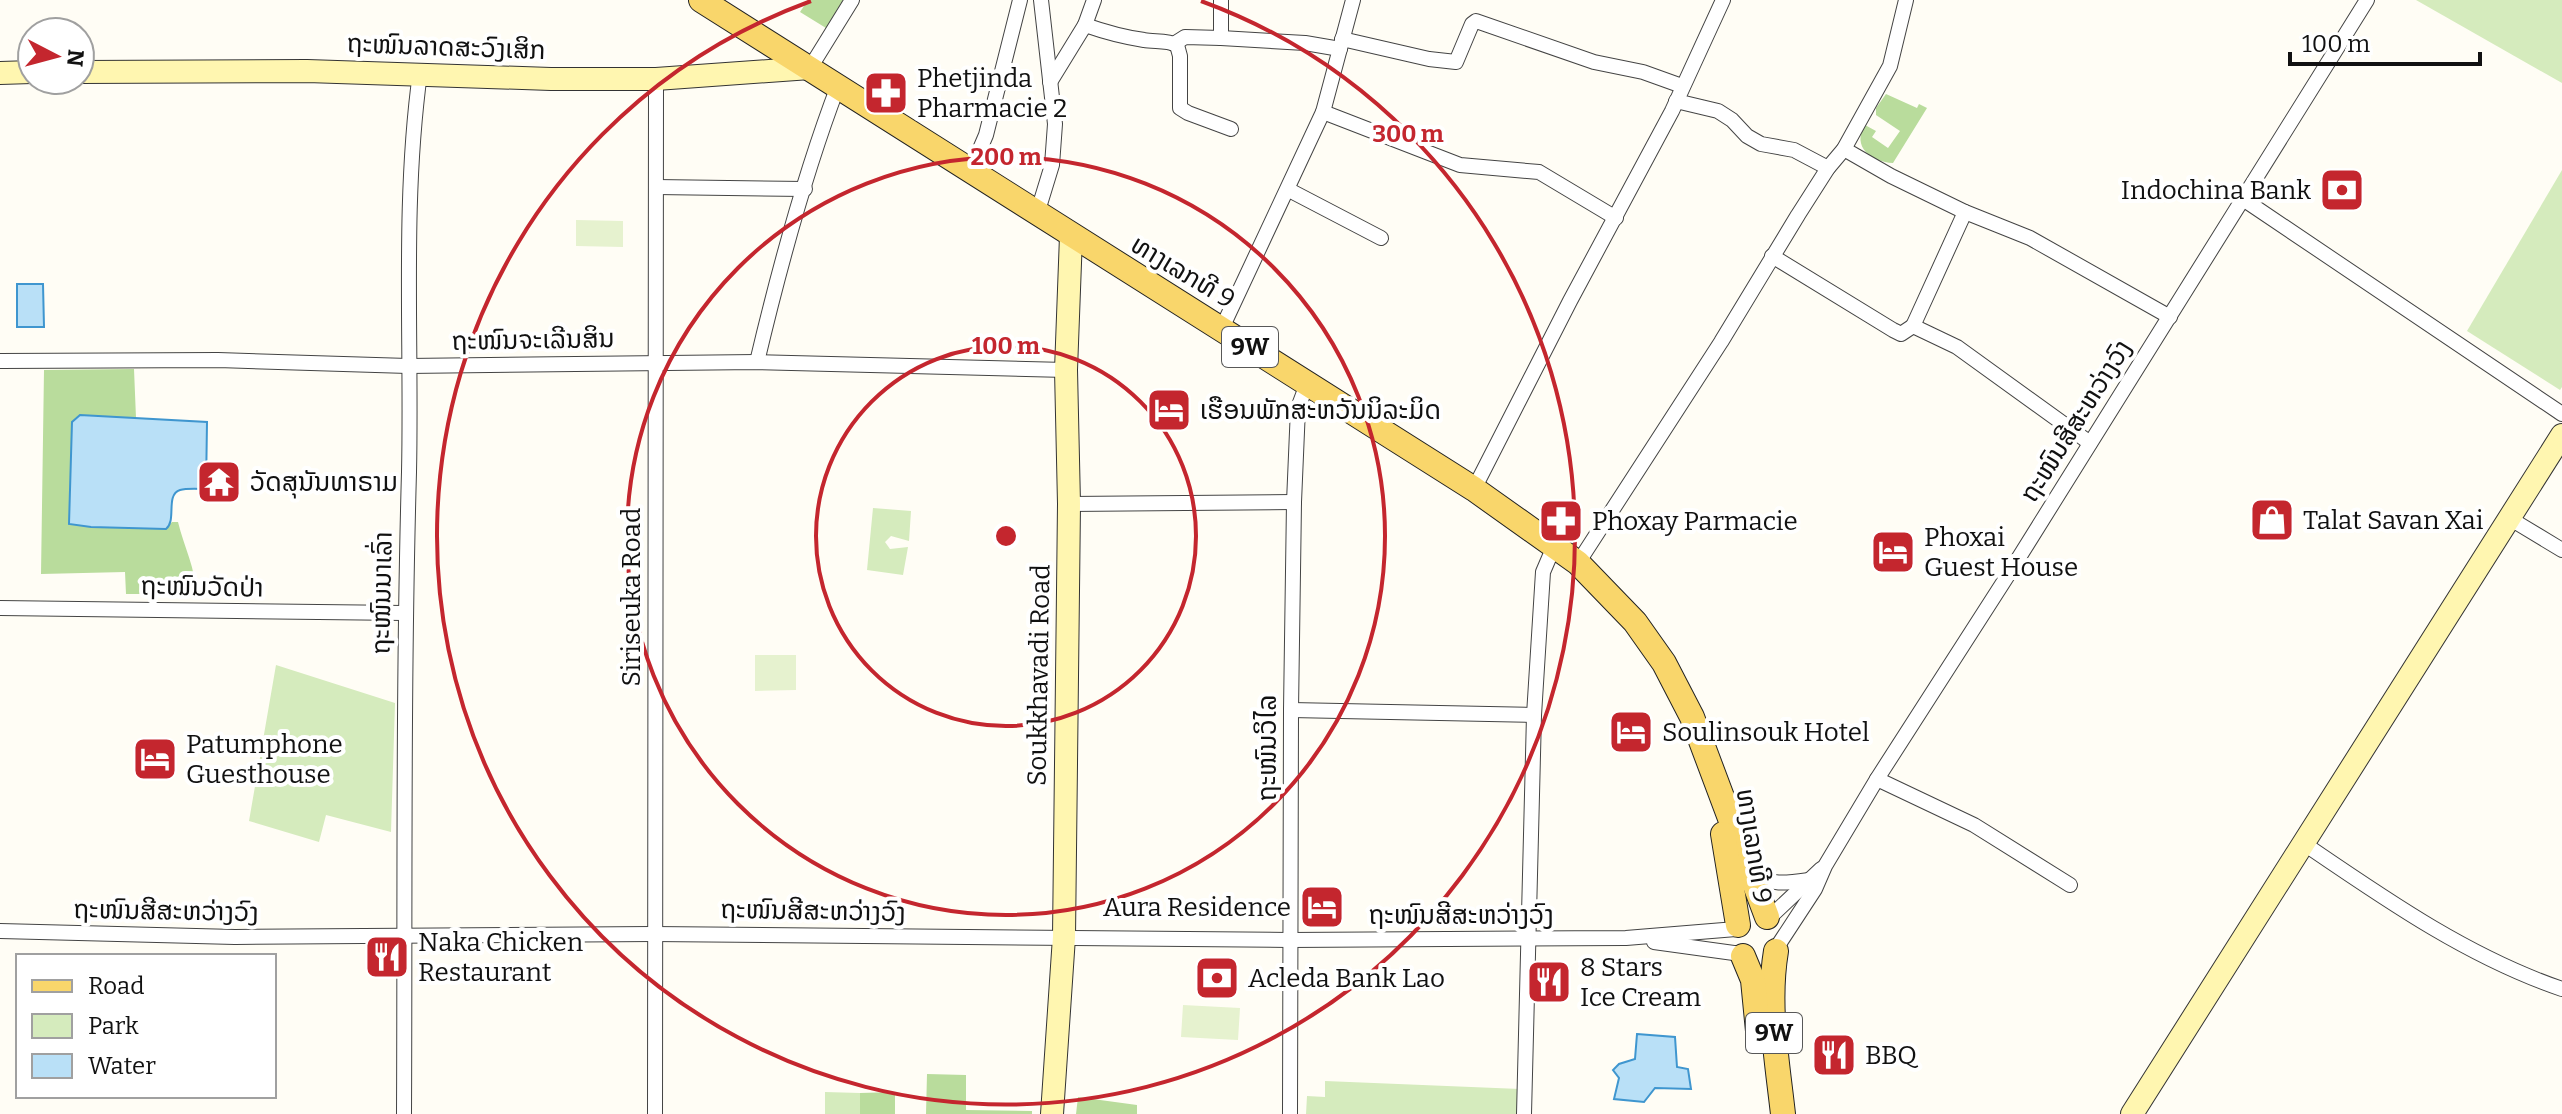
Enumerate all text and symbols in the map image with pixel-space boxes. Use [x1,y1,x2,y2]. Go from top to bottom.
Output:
north arrow [16,16,96,96]
scale bar [2290,16,2480,66]
street label: ຖະໜົນລາດສະວົງເສິກ [346,28,546,66]
text: 100 m [2302,30,2370,58]
text: N [61,48,90,68]
place label: Phetjinda Pharmacie 2 [917,63,1067,124]
pharmacy icon: Phetjinda Pharmacie 2 [862,69,910,117]
text: 300 m [1372,120,1444,148]
text: 200 m [970,143,1042,171]
bank icon: Indochina Bank [2318,166,2366,214]
place label: Indochina Bank [2121,175,2311,206]
street label: ທາງເລກທີ 9 [1125,229,1241,315]
street label: ຖະໜົນຈະເລີນສິນ [451,323,615,357]
road number: 9W [1222,327,1278,367]
text: 100 m [972,332,1040,360]
street label: ຖະໜົນສີສະຫວ່າງວົງ [2014,334,2138,508]
hotel icon: ເຮືອນພັກສະຫວັນນິລະມິດ [1145,386,1193,434]
place label: ເຮືອນພັກສະຫວັນນິລະມິດ [1200,395,1441,426]
temple icon: ວັດສຸນັນທາຣາມ [195,458,243,506]
place label: ວັດສຸນັນທາຣາມ [250,467,398,499]
shop icon: Talat Savan Xai [2248,496,2296,544]
pharmacy icon: Phoxay Parmacie [1537,497,1585,545]
place label: Talat Savan Xai [2303,505,2484,536]
place label: Phoxay Parmacie [1592,506,1798,537]
street label: Siriseuka Road [616,508,647,686]
centre of rings [992,522,1020,550]
place label: Phoxai Guest House [1924,522,2078,583]
hotel icon: Phoxai Guest House [1869,528,1917,576]
street label: ຖະໜົນນາເລົ່າ [362,531,399,655]
street label: Soukkhavadi Road [1022,564,1056,786]
street label: ຖະໜົນວັດປ່າ [140,570,264,604]
street label: ຖະໜົນວິໄລ [1252,695,1283,801]
hotel icon: Soulinsouk Hotel [1607,708,1655,756]
place label: Soulinsouk Hotel [1662,717,1869,748]
place label: Patumphone Guesthouse [186,729,343,790]
hotel icon: Patumphone Guesthouse [131,735,179,783]
street label: ທາງເລກທີ 9 [1730,786,1778,906]
hotel icon: Aura Residence [1298,883,1346,931]
place label: Aura Residence [1103,892,1291,923]
street label: ຖະໜົນສີສະຫວ່າງວົງ [73,894,259,928]
street label: ຖະໜົນສີສະຫວ່າງວົງ [720,894,906,928]
street label: ຖະໜົນສີສະຫວ່າງວົງ [1368,900,1554,931]
place label: Naka Chicken Restaurant [418,927,584,988]
restaurant icon: Naka Chicken Restaurant [363,933,411,981]
place label: 8 Stars Ice Cream [1580,952,1701,1013]
legend [16,954,276,1098]
bank icon: Acleda Bank Lao [1193,954,1241,1002]
restaurant icon: 8 Stars Ice Cream [1525,958,1573,1006]
place label: Acleda Bank Lao [1248,963,1445,994]
text: Road [88,972,144,1000]
text: Park [88,1012,139,1040]
road number: 9W [1746,1013,1802,1053]
restaurant icon: BBQ [1810,1031,1858,1079]
place label: BBQ [1865,1040,1919,1071]
text: Water [88,1052,156,1080]

